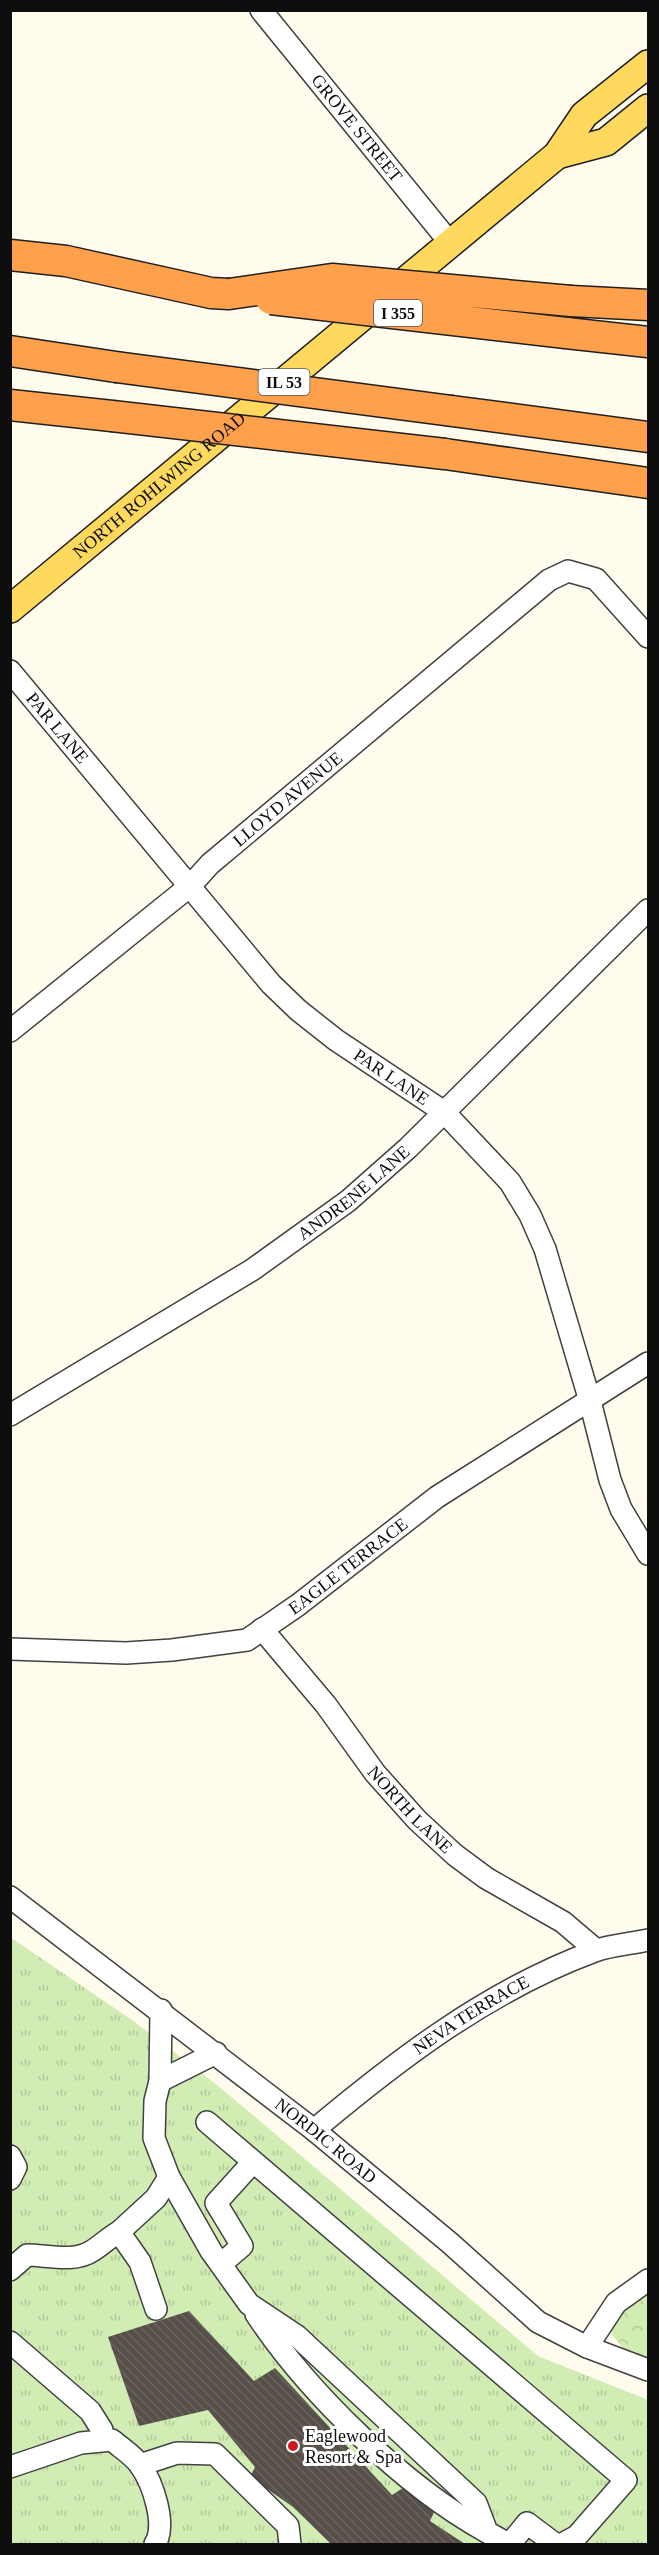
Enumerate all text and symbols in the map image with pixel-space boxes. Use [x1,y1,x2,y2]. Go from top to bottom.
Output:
street label: GROVE STREET [307,70,406,186]
road number: I 355 [374,300,422,326]
road number: IL 53 [258,369,310,395]
street label: NORTH ROHLWING ROAD [69,408,249,562]
street label: PAR LANE [22,688,93,767]
street label: LLOYD AVENUE [229,748,346,850]
street label: PAR LANE [350,1045,433,1109]
street label: ANDRENE LANE [294,1141,414,1244]
street label: EAGLE TERRACE [285,1514,411,1619]
street label: NORTH LANE [364,1762,457,1858]
street label: NEVA TERRACE [409,1972,532,2059]
street label: NORDIC ROAD [271,2094,381,2188]
place label: Eaglewood Resort & Spa [305,2426,402,2467]
marker: Eaglewood Resort & Spa [286,2439,300,2453]

